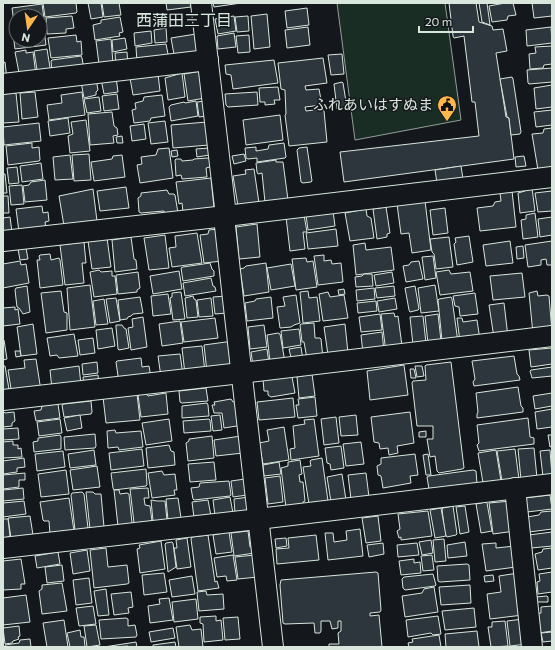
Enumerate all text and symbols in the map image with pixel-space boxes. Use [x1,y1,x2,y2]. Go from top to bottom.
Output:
north arrow [8,8,48,48]
scale bar [419,8,473,34]
district label: 西蒲田三丁目 [136,10,232,29]
text: 20 m [425,14,452,28]
text: N [20,31,31,45]
public building icon: ふれあいはすぬま [436,94,458,122]
place label: ふれあいはすぬま [313,95,433,113]

